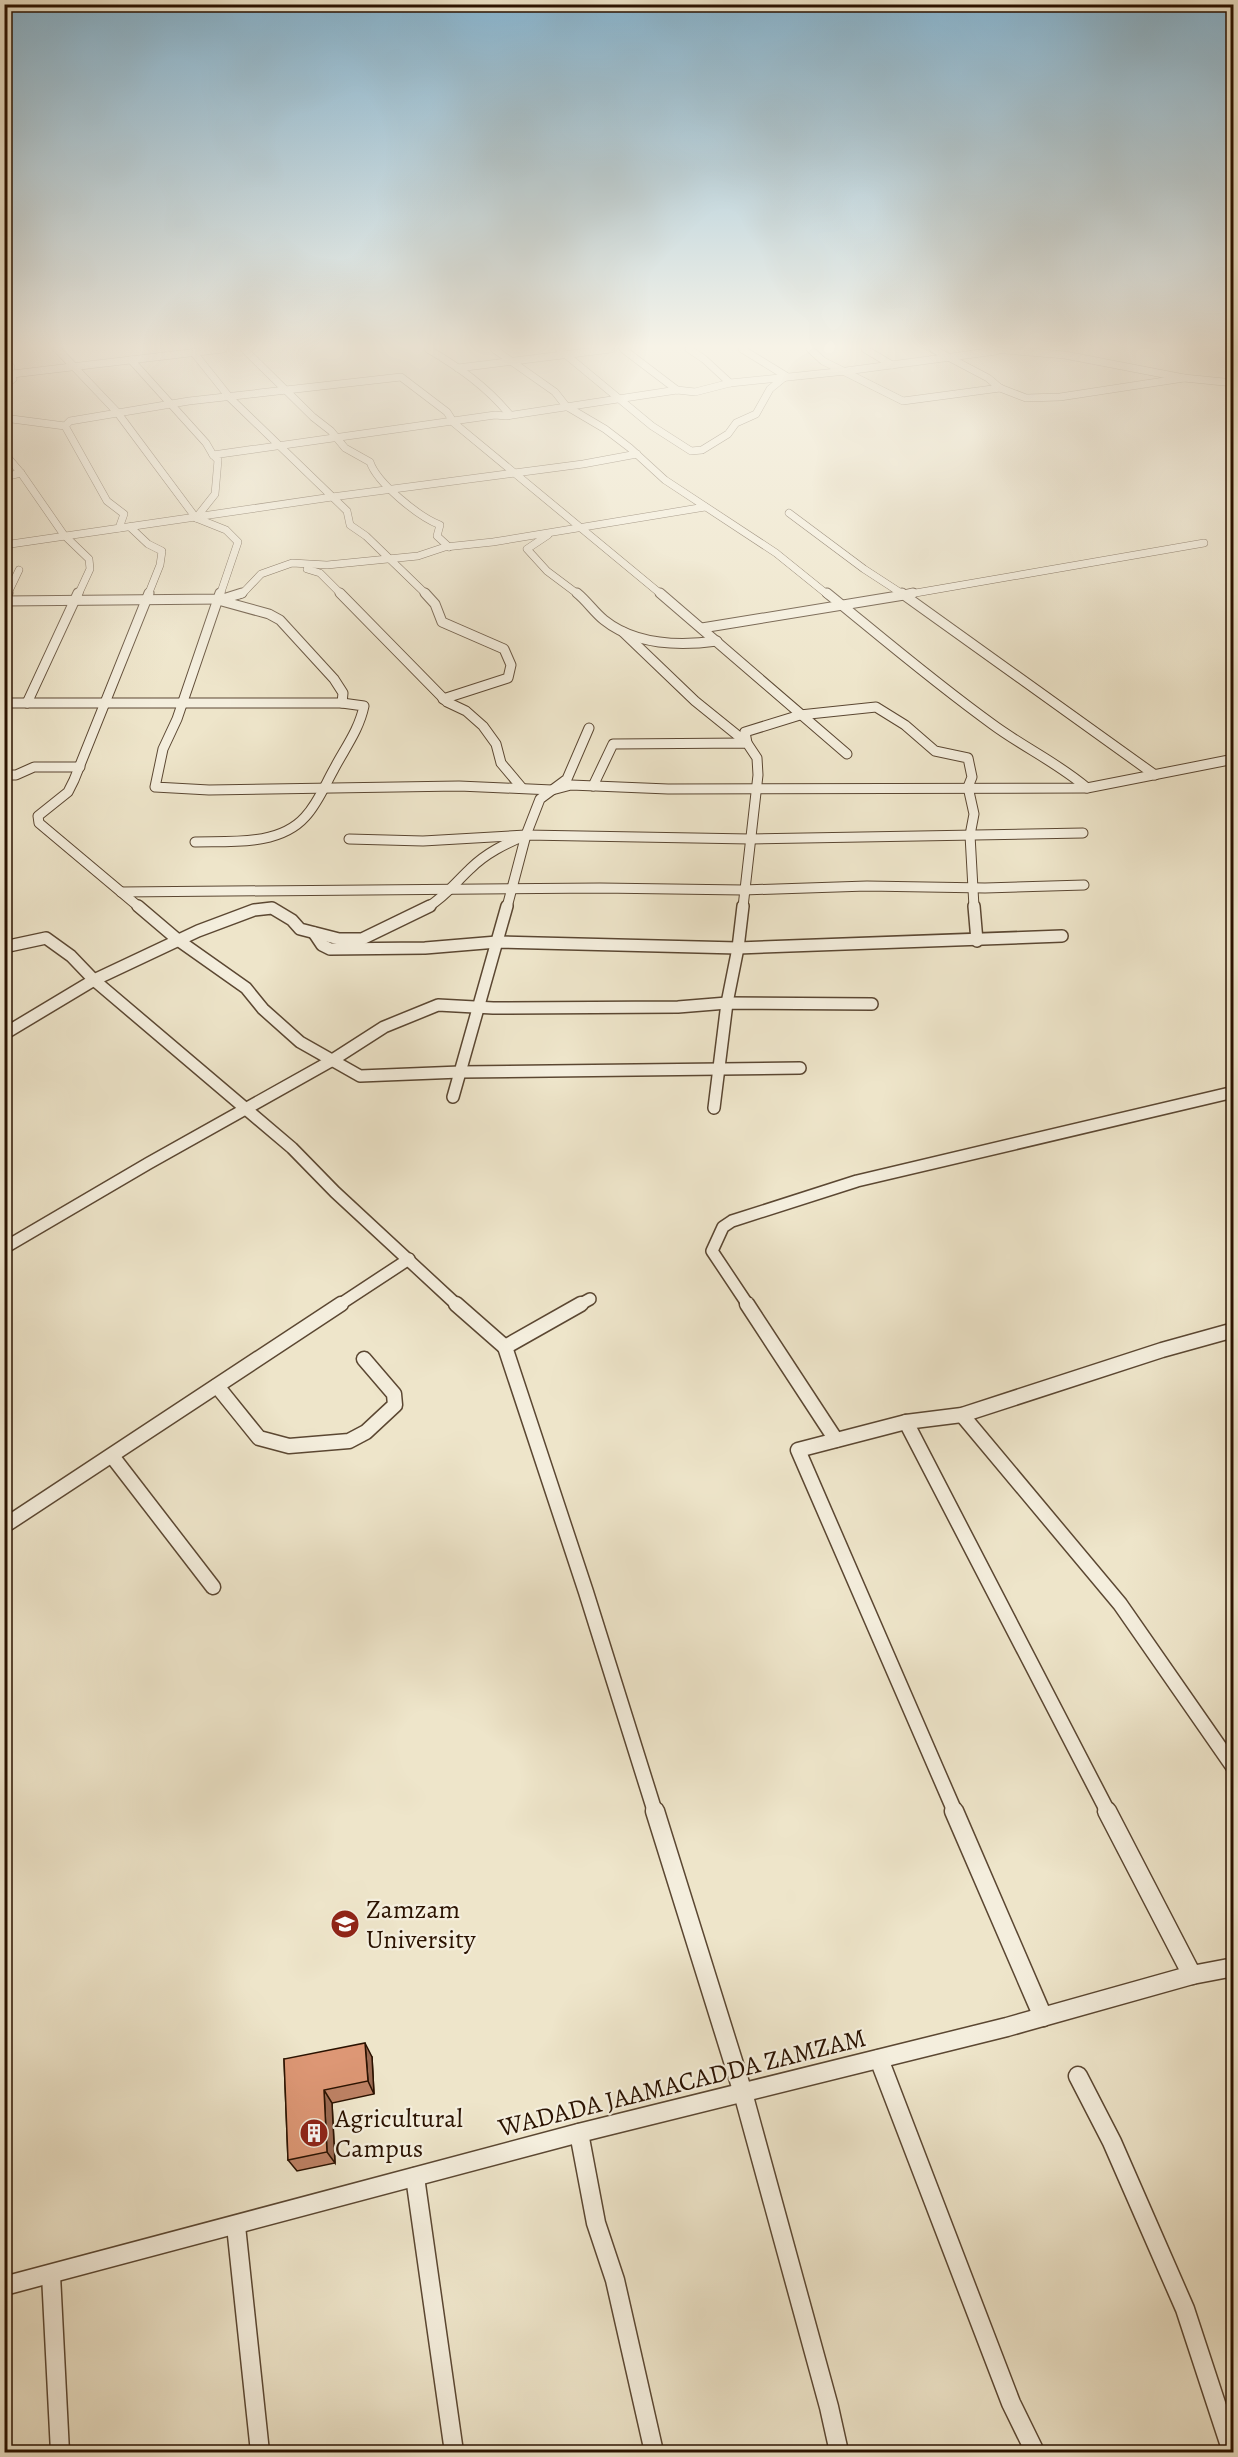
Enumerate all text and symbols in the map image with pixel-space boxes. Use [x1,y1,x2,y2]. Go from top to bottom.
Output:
place label: Zamzam University [366,1892,476,1957]
school or university icon: Zamzam University [329,1908,361,1940]
street label: WADADA JAAMACADDA ZAMZAM [494,2020,869,2145]
place label: Agricultural Campus [334,2101,463,2166]
building icon: Agricultural Campus [298,2117,330,2149]

